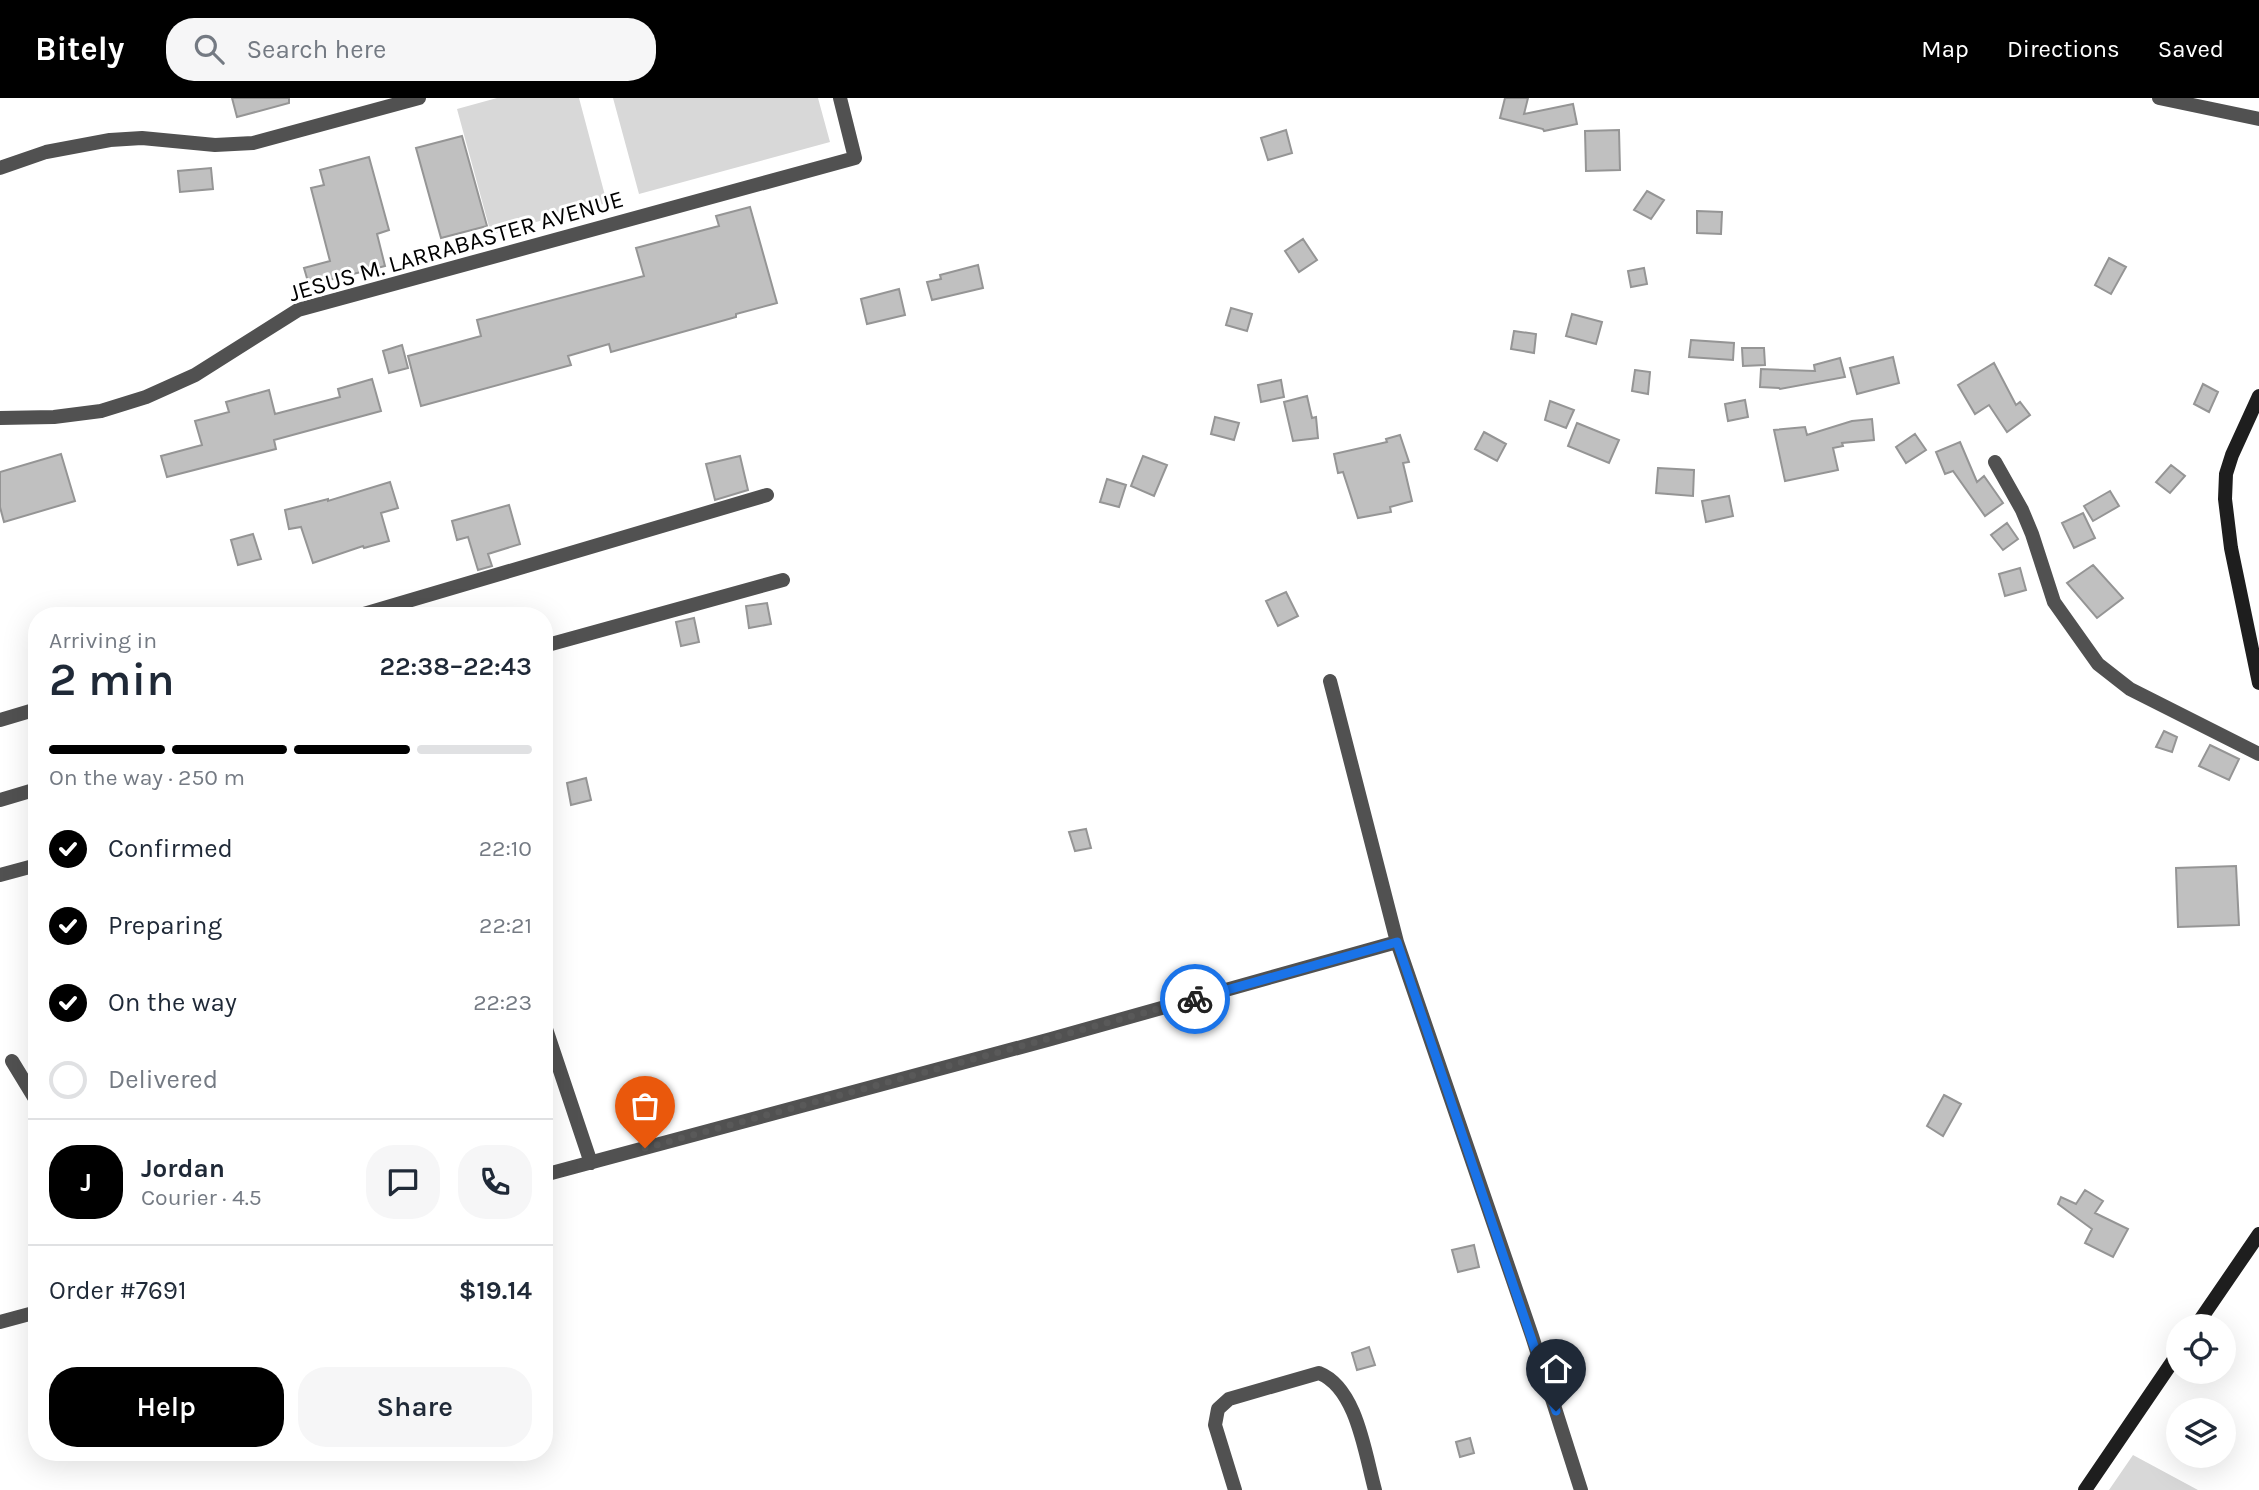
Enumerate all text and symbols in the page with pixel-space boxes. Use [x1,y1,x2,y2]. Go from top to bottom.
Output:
search box [166,18,656,81]
text: Bitely [35,30,124,68]
icon: search [190,30,228,68]
text: Search here [246,34,386,65]
text: Map [1921,35,1969,63]
text: Directions [2007,35,2120,63]
text: Saved [2158,35,2224,63]
street label: JESUS M. LARRABASTER AVENUE [285,185,627,307]
text: Arriving in [49,627,157,654]
text: 22:38–22:43 [379,651,532,682]
text: 2 min [49,653,175,707]
text: On the way · 250 m [49,764,245,791]
icon: check [49,830,87,868]
text: Confirmed [108,833,233,864]
text: 22:10 [479,835,532,862]
icon: check [49,907,87,945]
text: Preparing [108,910,222,941]
text: 22:21 [479,912,532,939]
courier [1160,964,1230,1034]
icon: bike [1176,980,1214,1018]
icon: check [49,984,87,1022]
text: On the way [108,987,237,1018]
text: 22:23 [473,989,532,1016]
text: Delivered [108,1064,218,1095]
pin [615,1076,675,1148]
icon: bag [626,1087,664,1125]
button: chat [366,1145,440,1219]
button: phone [458,1145,532,1219]
text: Jordan [141,1153,225,1184]
text: J [80,1167,92,1198]
text: Courier · 4.5 [141,1184,262,1211]
text: Order #7691 [49,1275,187,1306]
text: $19.14 [459,1275,532,1306]
map controls [2166,1314,2236,1468]
button: locate [2166,1314,2236,1384]
pin [1526,1339,1586,1411]
icon: home [1537,1350,1575,1388]
button: Help [49,1367,284,1447]
button: Share [298,1367,532,1447]
button: layers [2166,1398,2236,1468]

